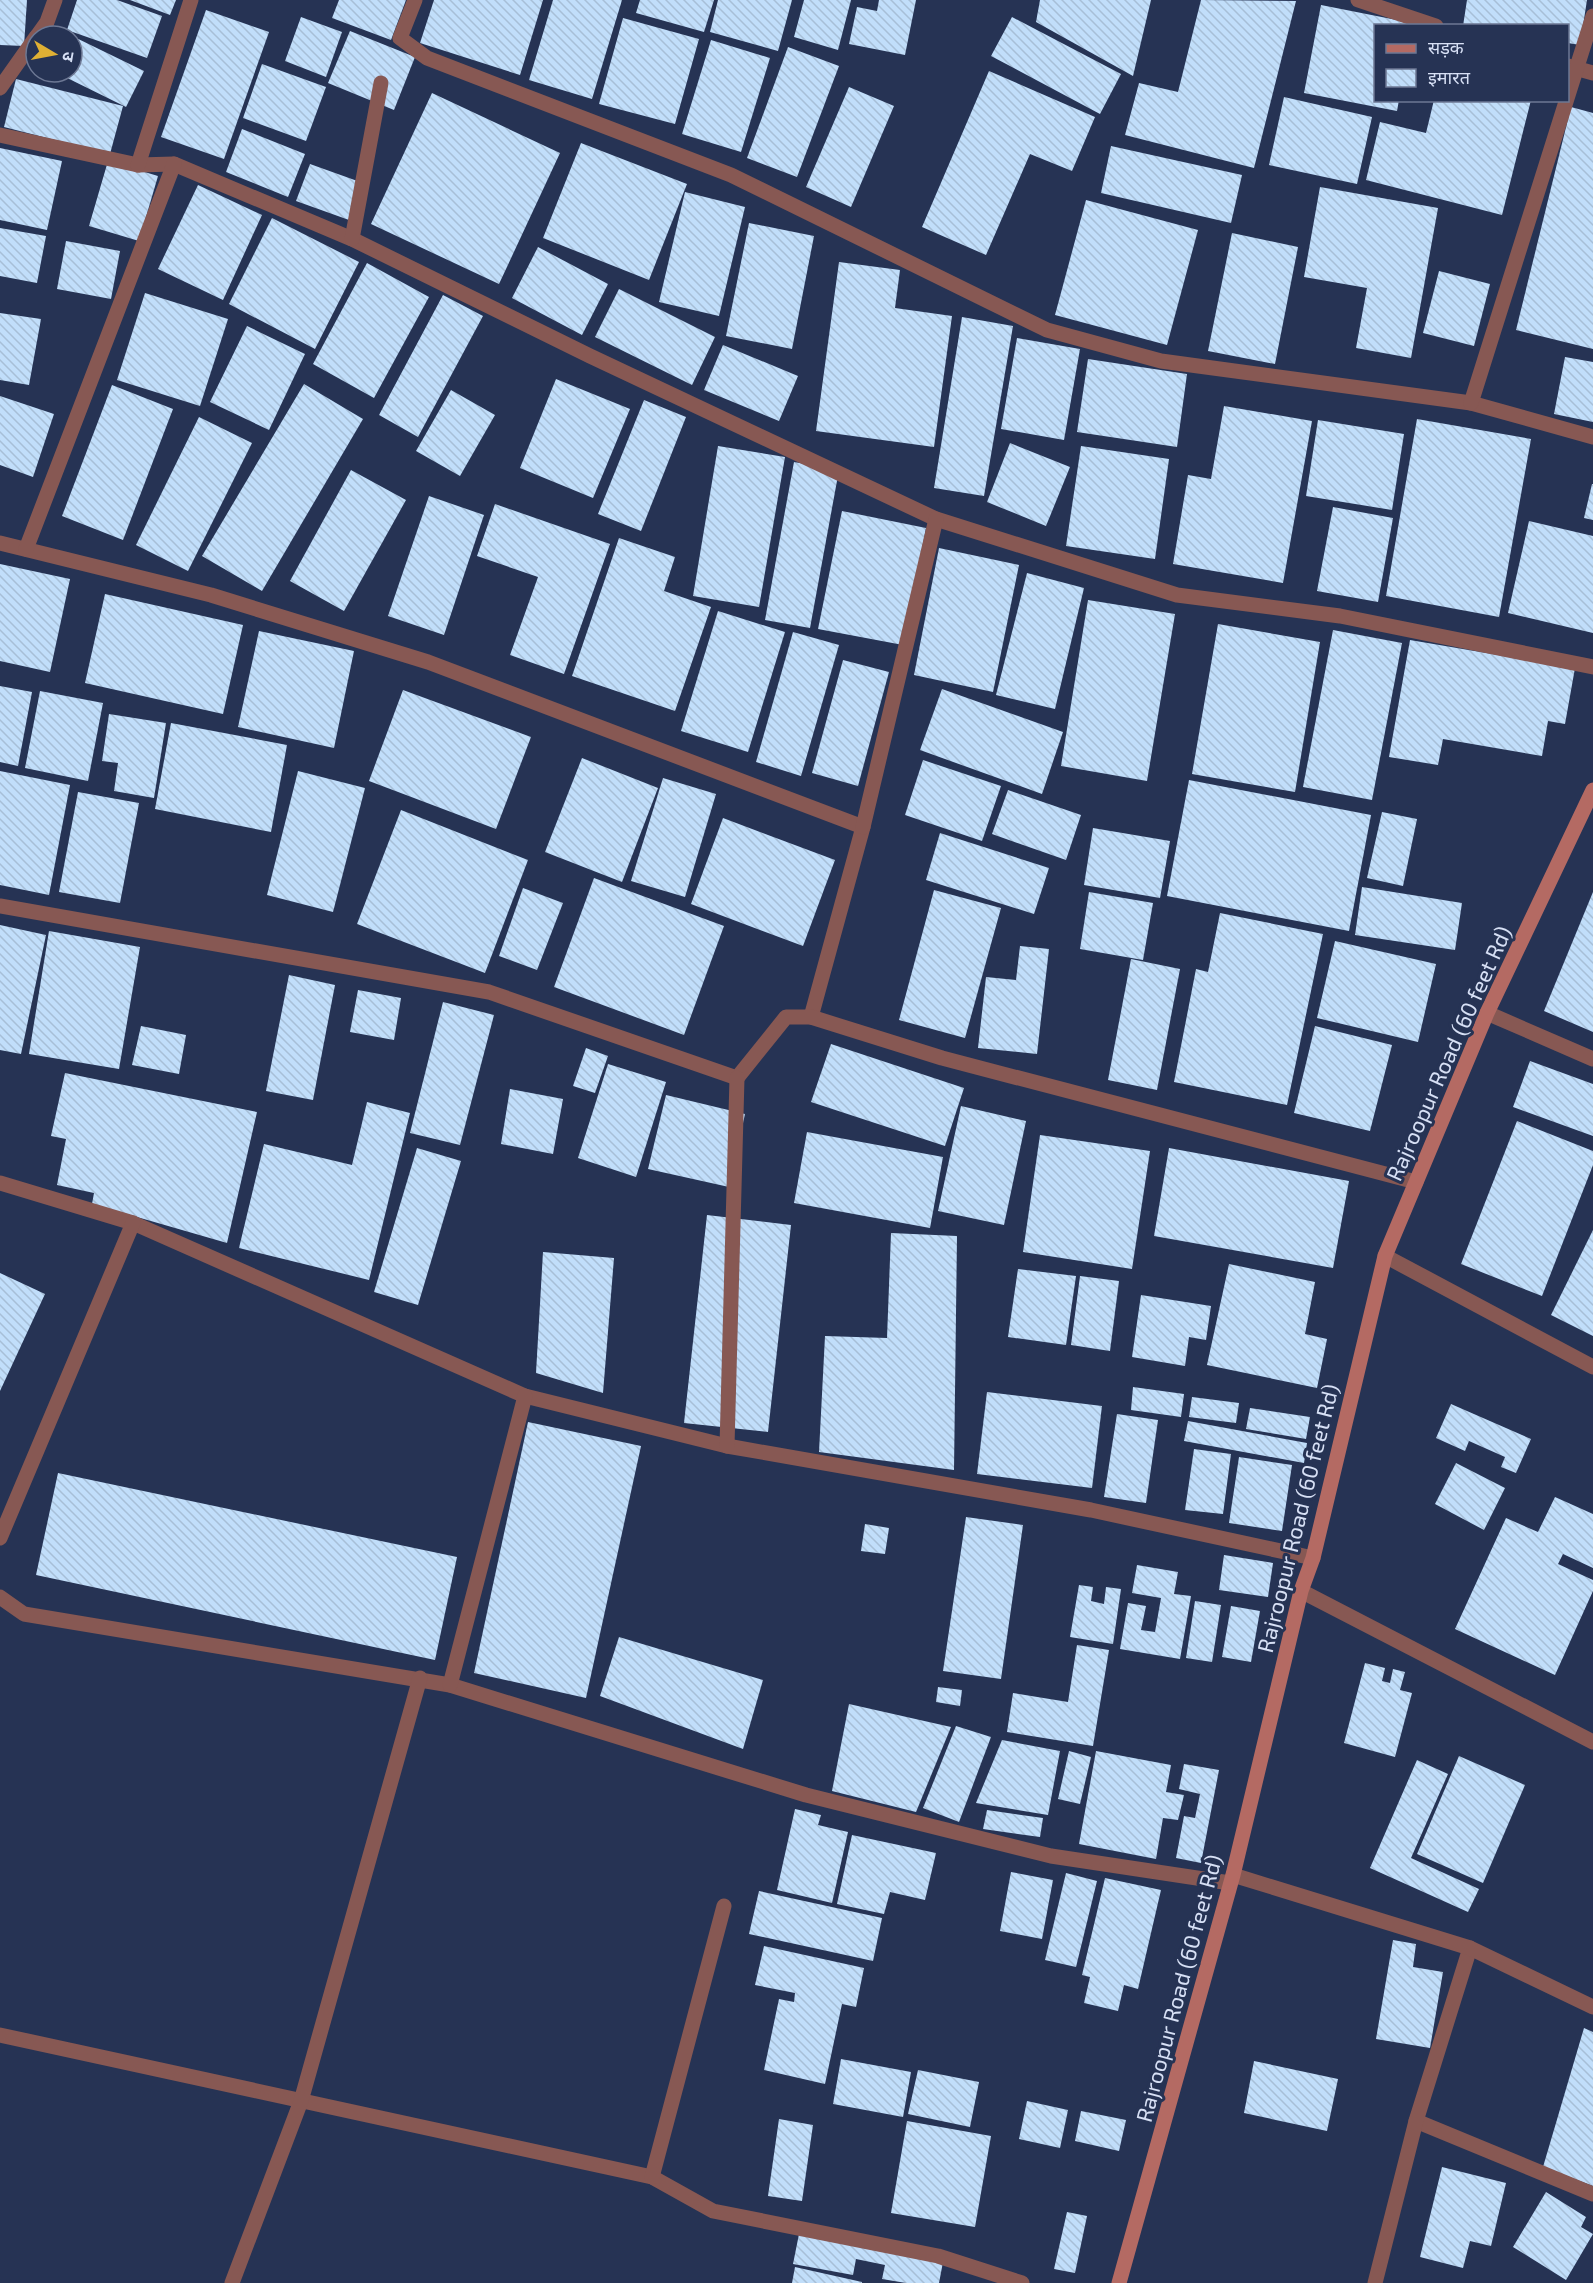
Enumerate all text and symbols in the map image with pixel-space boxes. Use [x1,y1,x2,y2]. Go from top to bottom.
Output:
north arrow [24,24,84,84]
legend [1374,24,1569,102]
text: सड़क [1428,36,1465,58]
text: उ [59,50,79,64]
text: इमारत [1428,66,1471,88]
street label: Rajroopur Road (60 feet Rd) [1380,922,1517,1185]
street label: Rajroopur Road (60 feet Rd) [1251,1381,1344,1655]
street label: Rajroopur Road (60 feet Rd) [1130,1851,1227,2125]

